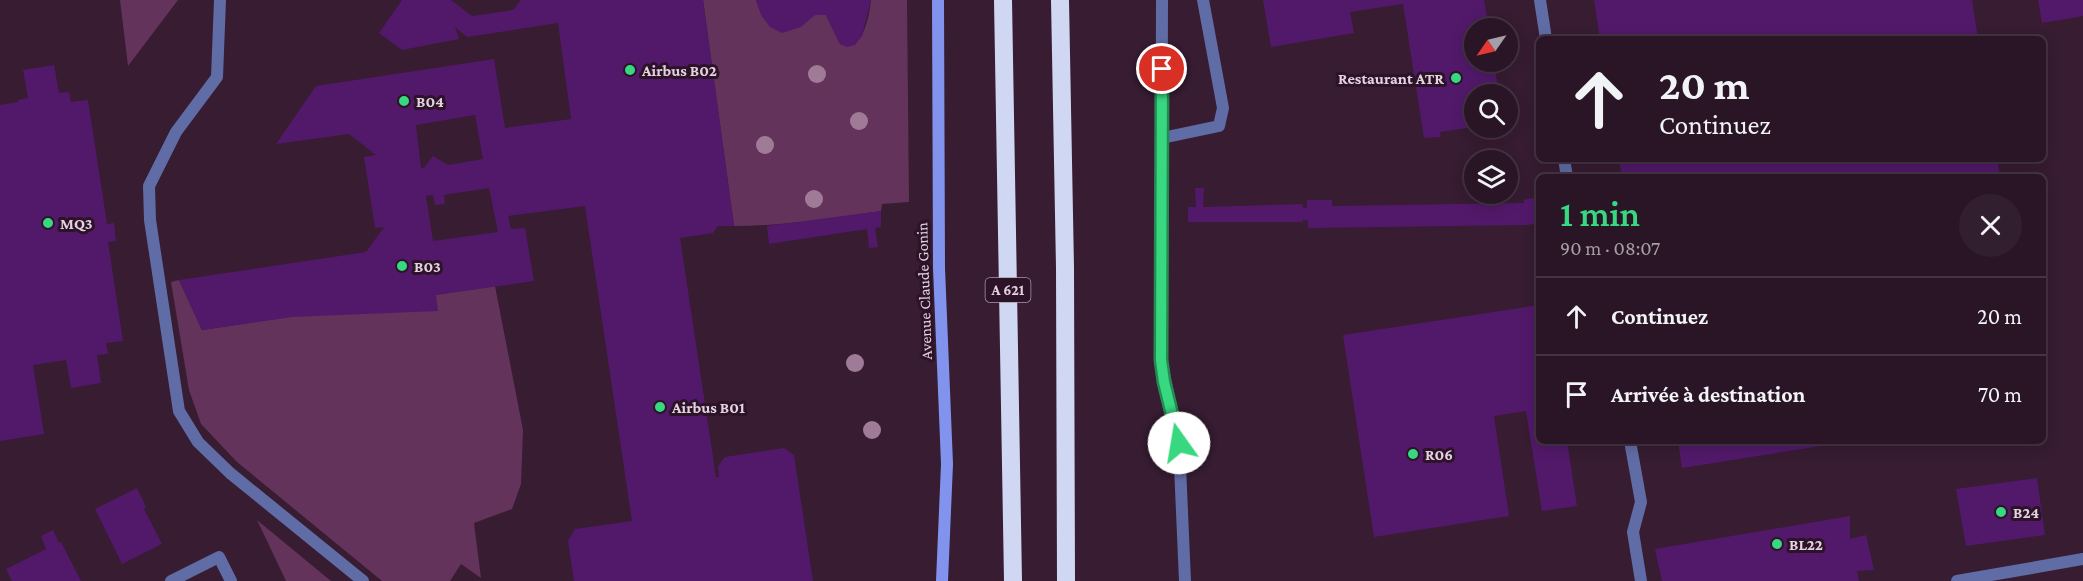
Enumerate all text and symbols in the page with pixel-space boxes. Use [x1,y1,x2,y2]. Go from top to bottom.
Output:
north arrow [1464,18,1518,72]
map controls [1464,18,1518,204]
pin [1136,43,1187,94]
icon: arrive [1145,52,1178,85]
icon: ahead [1560,60,1638,138]
text: 20 m [1659,61,1750,108]
place label: Airbus B02 [641,62,717,79]
marker: Airbus B02 [623,63,637,77]
place label: Restaurant ATR [1338,70,1444,87]
marker: Restaurant ATR [1449,71,1463,85]
button: search [1464,84,1518,138]
place label: B04 [416,93,444,110]
marker: B04 [397,94,411,108]
text: Continuez [1659,110,1771,140]
button: layers [1464,150,1518,204]
text: 1 min [1560,194,1640,234]
button: close [1959,194,2022,257]
place label: MQ3 [60,215,93,232]
marker: MQ3 [41,216,55,230]
street label: Avenue Claude Gonin [913,222,935,360]
text: 90 m · 08:07 [1560,237,1660,259]
place label: B03 [414,258,441,275]
marker: B03 [395,259,409,273]
road number: A 621 [986,278,1030,302]
icon: ahead [1560,300,1593,333]
text: Continuez [1611,304,1708,329]
text: 20 m [1977,304,2022,329]
icon: arrive [1560,378,1593,411]
text: Arrivée à destination [1611,382,1805,407]
text: 70 m [1978,382,2022,407]
place label: Airbus B01 [671,399,745,416]
marker: Airbus B01 [653,400,667,414]
position arrow [1147,411,1211,475]
place label: R06 [1425,446,1453,463]
marker: R06 [1406,447,1420,461]
place label: B24 [2013,504,2040,521]
marker: B24 [1994,505,2008,519]
place label: BL22 [1789,536,1823,553]
marker: BL22 [1770,537,1784,551]

